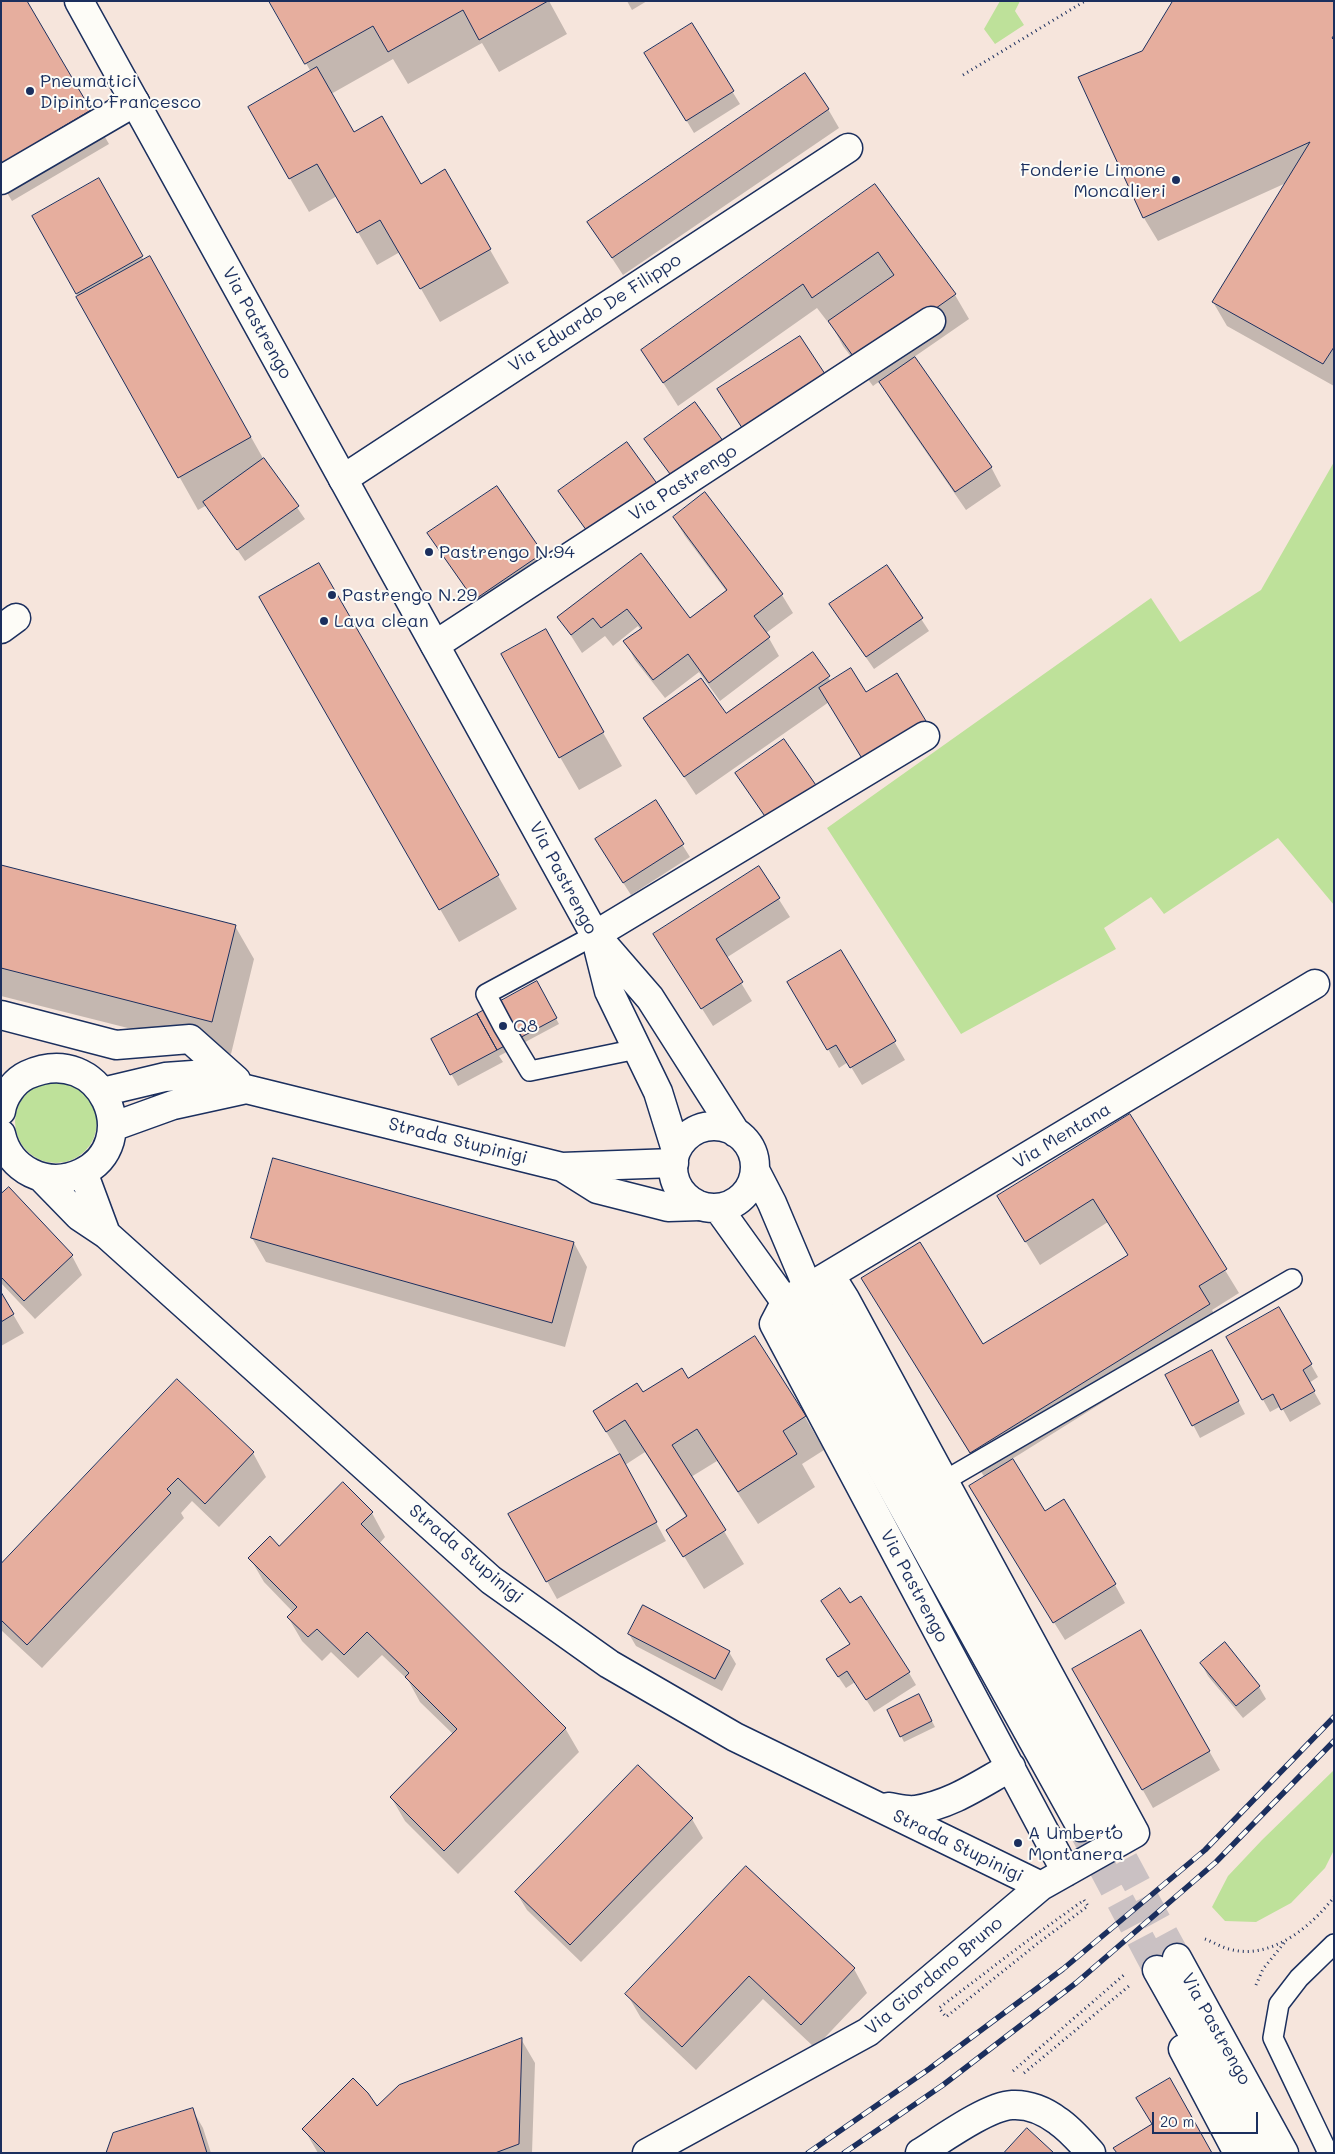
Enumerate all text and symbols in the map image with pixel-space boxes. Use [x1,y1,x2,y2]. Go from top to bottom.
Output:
place label: Pneumatici Dipinto Francesco [40,70,201,112]
marker: Pneumatici Dipinto Francesco [24,85,36,97]
place label: Fonderie Limone Moncalieri [1020,159,1166,202]
marker: Fonderie Limone Moncalieri [1170,174,1182,186]
street label: Via Eduardo De Filippo [505,249,685,377]
street label: Via Pastrengo [217,263,297,383]
street label: Via Pastrengo [625,440,741,526]
place label: Pastrengo N.94 [439,541,575,563]
marker: Pastrengo N.94 [423,546,435,558]
place label: Pastrengo N.29 [342,584,477,606]
marker: Pastrengo N.29 [326,589,338,601]
place label: Lava clean [334,610,429,632]
marker: Lava clean [318,615,330,627]
street label: Via Pastrengo [524,818,602,938]
place label: Q8 [513,1015,538,1037]
marker: Q8 [497,1020,509,1032]
street label: Via Mentana [1009,1098,1115,1174]
street label: Strada Stupinigi [386,1113,530,1169]
street label: Strada Stupinigi [404,1500,528,1608]
street label: Via Pastrengo [875,1526,953,1646]
street label: Strada Stupinigi [889,1805,1027,1887]
place label: A Umberto Montanera [1028,1822,1123,1865]
marker: A Umberto Montanera [1012,1837,1024,1849]
street label: Via Giordano Bruno [861,1912,1007,2040]
street label: Via Pastrengo [1176,1969,1256,2089]
scale bar [1155,2102,1261,2134]
text: 20 m [1160,2111,1194,2131]

